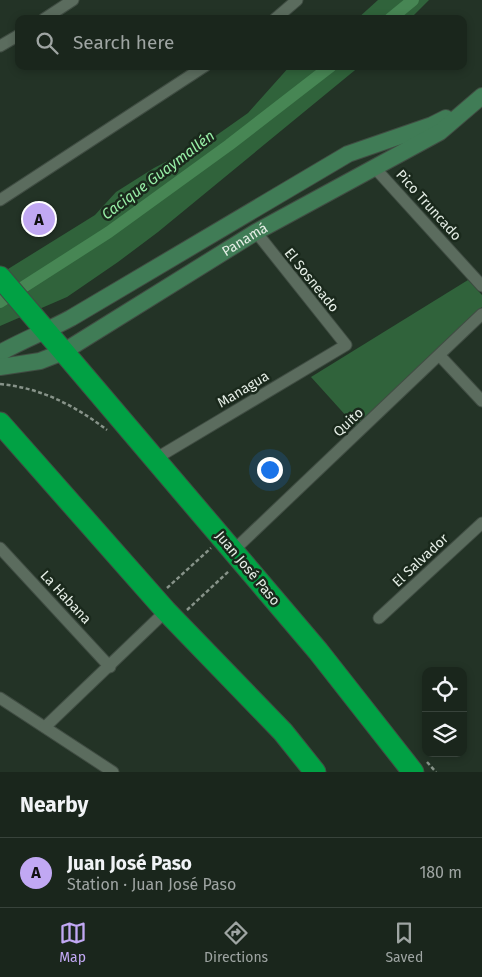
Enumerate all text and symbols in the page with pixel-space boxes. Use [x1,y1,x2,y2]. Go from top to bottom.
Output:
search box [15,15,467,70]
icon: search [33,29,61,57]
text: Search here [73,31,174,54]
water label: Cacique Guaymallén [98,127,218,223]
street label: Pico Truncado [392,166,465,244]
pin: A [23,200,55,238]
street label: Panamá [219,219,271,260]
street label: El Sosneado [281,245,343,316]
street label: Managua [214,367,272,411]
street label: Quito [330,404,367,440]
your location [257,457,283,483]
street label: Juan José Paso [212,528,284,609]
street label: El Salvador [389,530,452,591]
street label: La Habana [37,567,95,628]
map controls [422,667,467,757]
button: locate [422,667,467,712]
button: layers [422,712,467,757]
text: Nearby [20,792,88,818]
text: Juan José Paso [67,852,192,875]
text: A [31,863,41,882]
text: 180 m [419,863,462,882]
text: Station · Juan José Paso [67,875,236,894]
tab: Map [59,919,87,966]
tab: Directions [204,919,268,966]
tab: Saved [385,919,423,966]

